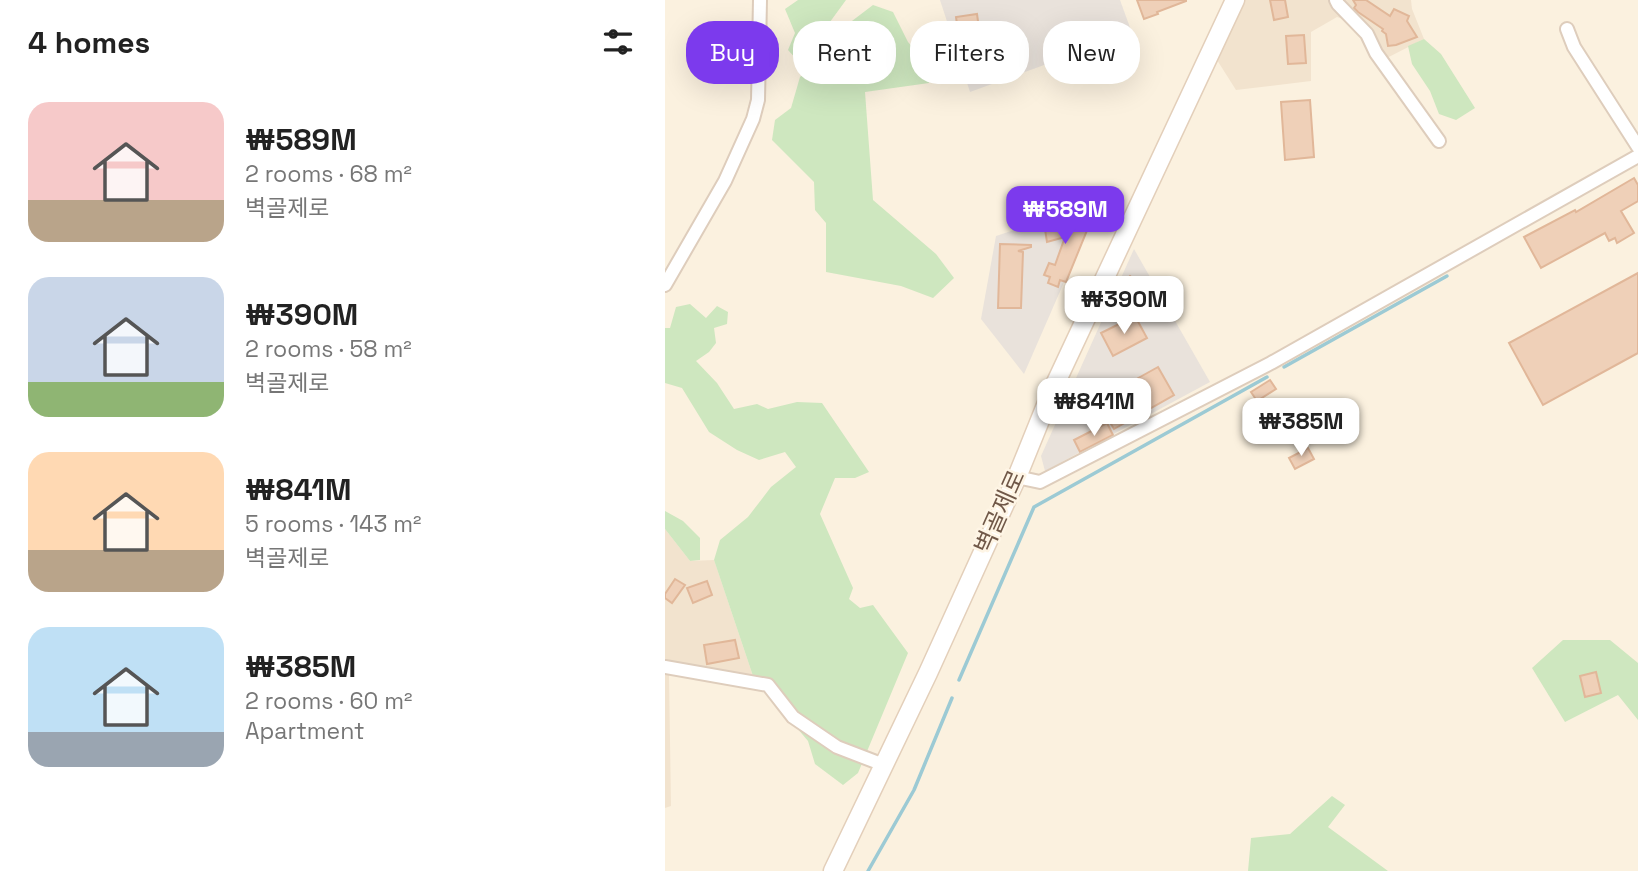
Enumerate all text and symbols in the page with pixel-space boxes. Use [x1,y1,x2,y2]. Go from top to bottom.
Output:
chip: Buy [686,21,779,84]
chip: Rent [793,21,896,84]
chip: Filters [910,21,1029,84]
chip: New [1043,21,1140,84]
text: 4 homes [28,23,150,62]
icon: filters [599,23,637,61]
text: ₩589M [245,120,357,159]
icon: home [84,130,168,214]
text: 2 rooms · 68 m² [245,159,412,189]
pin: ₩589M [1016,187,1114,246]
text: 벽골제로 [245,193,330,223]
text: ₩589M [1022,194,1108,224]
pin: ₩390M [1075,276,1173,336]
text: ₩390M [1081,284,1167,314]
text: ₩390M [245,295,358,334]
icon: home [84,305,168,389]
text: 2 rooms · 58 m² [245,334,412,364]
text: 벽골제로 [245,368,330,398]
pin: ₩841M [1045,378,1143,438]
text: ₩841M [1053,386,1135,416]
pin: ₩385M [1252,398,1350,458]
text: ₩385M [1258,406,1344,436]
street label: 벽골제로 [967,465,1032,558]
text: ₩841M [245,470,352,509]
icon: home [84,480,168,564]
text: 5 rooms · 143 m² [245,509,421,539]
text: 벽골제로 [245,543,330,573]
text: ₩385M [245,647,356,686]
icon: home [84,655,168,739]
text: 2 rooms · 60 m² [245,686,412,716]
text: Apartment [245,716,365,746]

